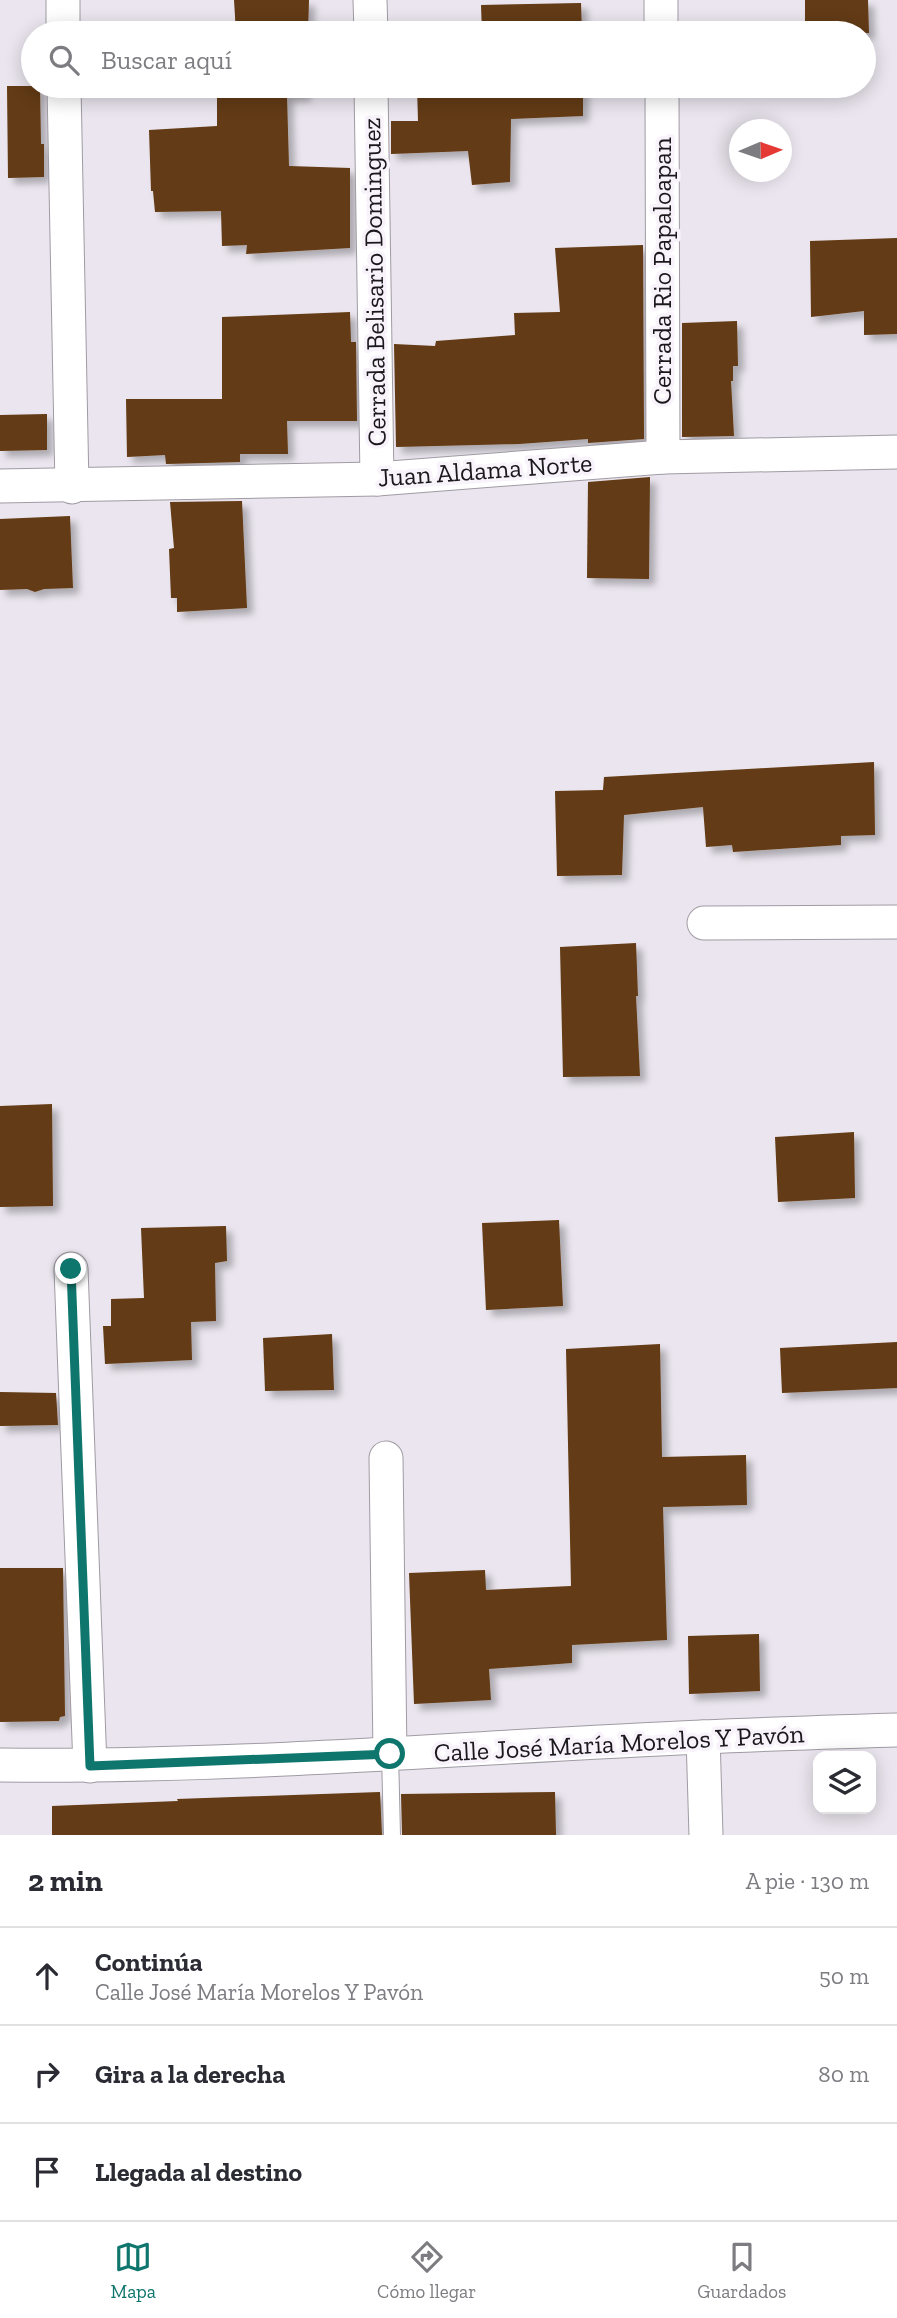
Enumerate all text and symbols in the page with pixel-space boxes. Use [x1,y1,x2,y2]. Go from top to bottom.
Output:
search box [21,21,876,98]
icon: search [45,41,83,79]
text: Buscar aquí [101,44,232,76]
street label: Cerrada Belisario Dominguez [355,117,393,447]
north arrow [729,119,792,182]
street label: Cerrada Rio Papaloapan [646,137,678,405]
street label: Juan Aldama Norte [377,447,593,493]
route end [55,1253,86,1284]
street label: Calle José María Morelos Y Pavón [433,1717,805,1769]
route start [374,1738,405,1769]
map controls [813,1751,876,1814]
button: layers [813,1751,876,1814]
text: 2 min [28,1863,103,1899]
text: A pie · 130 m [746,1867,869,1895]
text: Continúa [95,1946,203,1978]
icon: ahead [28,1957,66,1995]
text: 50 m [819,1962,869,1990]
text: Calle José María Morelos Y Pavón [95,1978,423,2006]
icon: right [28,2055,66,2093]
text: Gira a la derecha [95,2058,285,2090]
text: 80 m [818,2060,869,2088]
icon: arrive [28,2153,66,2191]
text: Llegada al destino [95,2156,302,2188]
tab: Mapa [111,2238,156,2303]
tab: Cómo llegar [377,2238,476,2303]
tab: Guardados [697,2238,786,2303]

